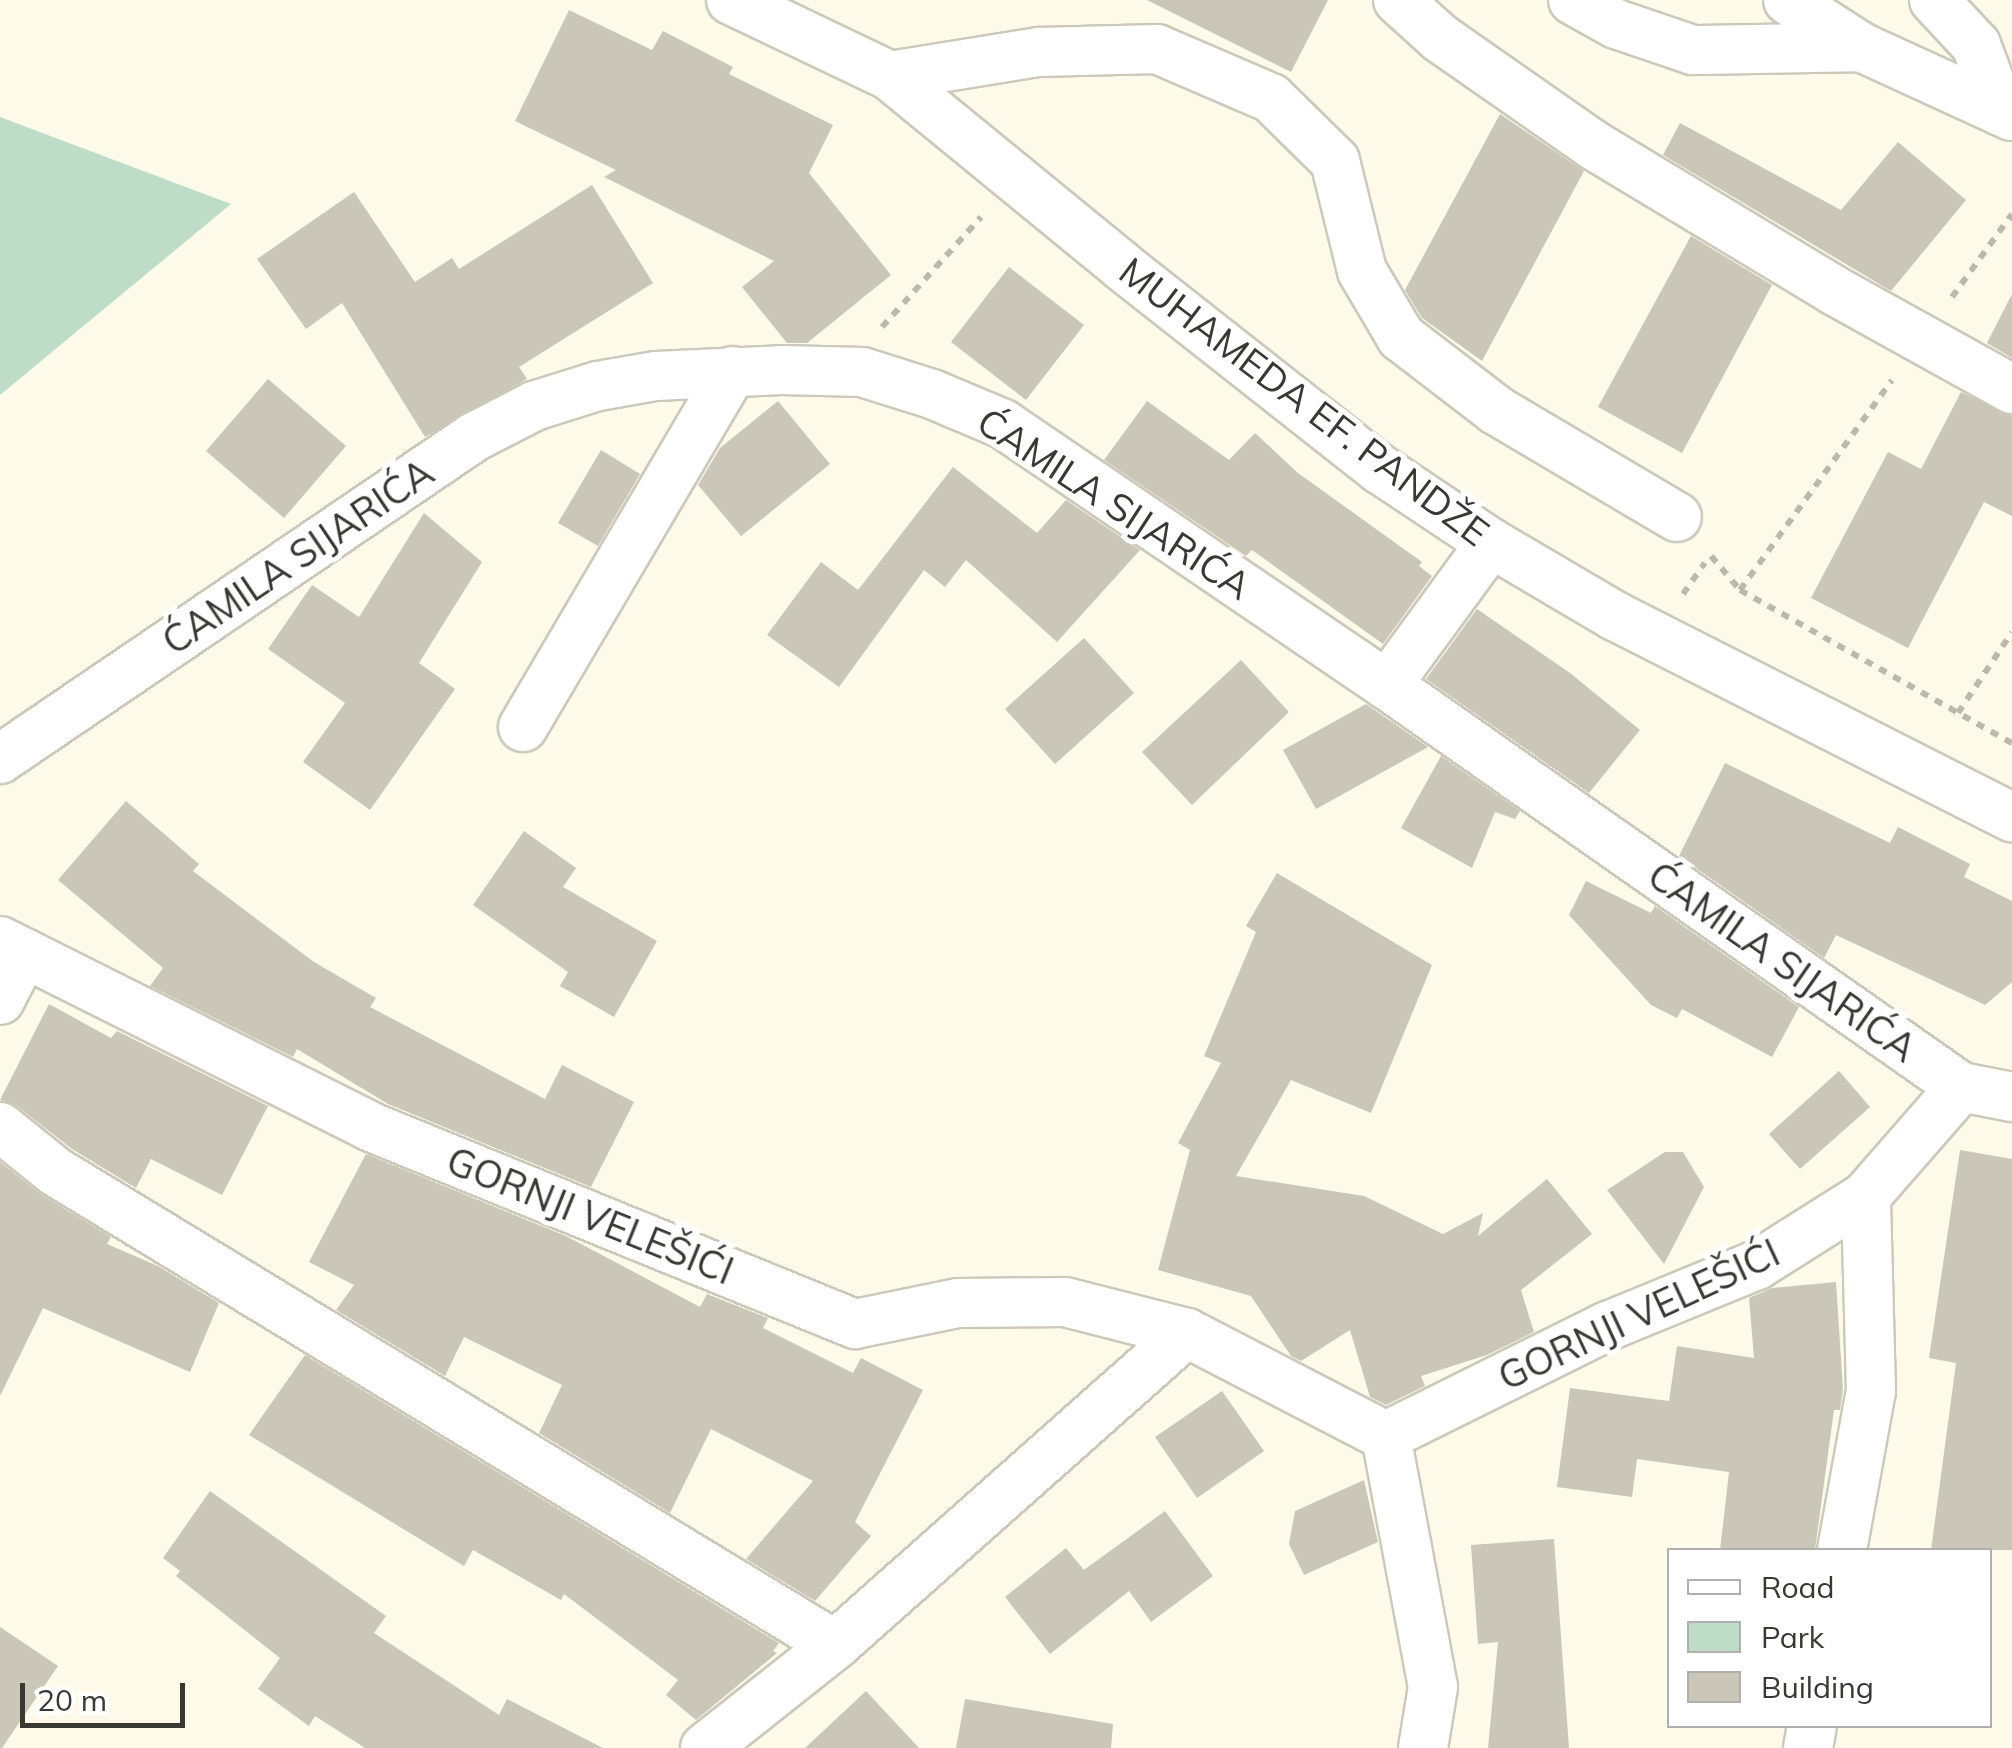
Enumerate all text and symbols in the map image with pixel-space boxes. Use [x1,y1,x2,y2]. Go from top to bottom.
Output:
street label: MUHAMEDA EF. PANDŽE [1110,248,1498,556]
street label: ĆAMILA SIJARIĆA [969,399,1259,609]
street label: ĆAMILA SIJARIĆA [154,450,442,664]
street label: ĆAMILA SIJARIĆA [1639,852,1925,1072]
street label: GORNJI VELEŠIĆI [440,1138,740,1294]
street label: GORNJI VELEŠIĆI [1491,1230,1787,1400]
legend [1667,1548,1992,1728]
text: Road [1761,1568,1835,1606]
text: Park [1761,1618,1824,1656]
scale bar [25,1663,190,1725]
text: Building [1761,1668,1874,1706]
text: 20 m [37,1681,107,1719]

